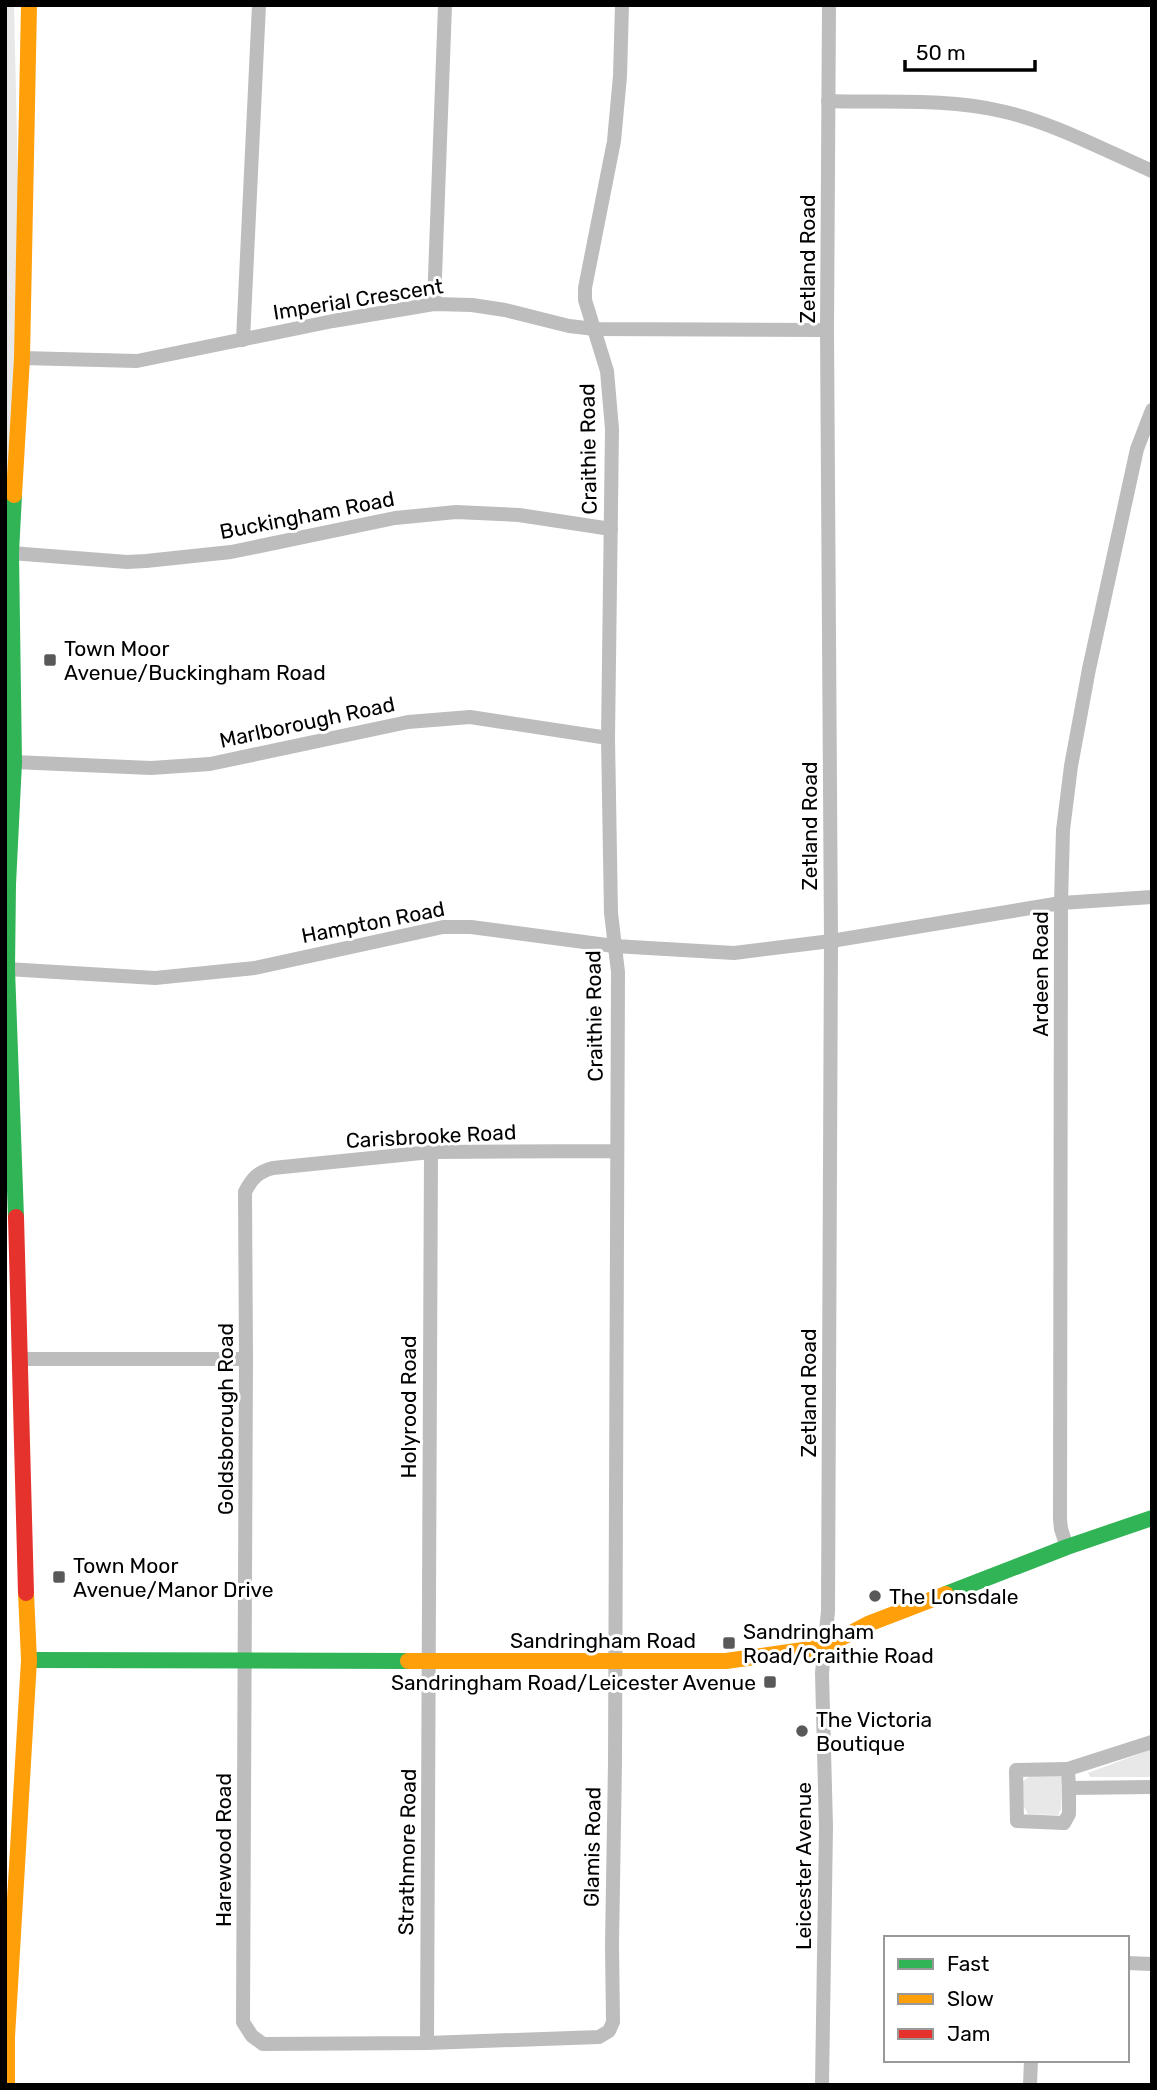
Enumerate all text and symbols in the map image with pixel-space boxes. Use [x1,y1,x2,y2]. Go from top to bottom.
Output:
scale bar [905,28,1034,72]
text: 50 m [916,40,966,65]
street label: Zetland Road [795,194,820,324]
street label: Imperial Crescent [271,273,445,325]
street label: Craithie Road [574,383,602,515]
street label: Buckingham Road [218,486,396,544]
place label: Town Moor Avenue/Buckingham Road [64,636,326,685]
marker: Town Moor Avenue/Buckingham Road [42,652,58,668]
street label: Marlborough Road [217,691,397,753]
street label: Zetland Road [797,761,822,891]
street label: Hampton Road [299,896,447,948]
street label: Ardeen Road [1028,911,1053,1037]
street label: Craithie Road [580,950,608,1082]
street label: Carisbrooke Road [345,1119,517,1153]
street label: Goldsborough Road [213,1323,238,1515]
street label: Zetland Road [796,1328,821,1458]
street label: Holyrood Road [396,1335,421,1479]
place label: Town Moor Avenue/Manor Drive [73,1553,274,1602]
marker: Town Moor Avenue/Manor Drive [51,1569,67,1585]
place label: The Lonsdale [889,1584,1018,1609]
marker: The Lonsdale [867,1588,883,1604]
place label: Sandringham Road/Craithie Road [743,1619,934,1668]
street label: Sandringham Road [510,1628,696,1653]
marker: Sandringham Road/Craithie Road [721,1635,737,1651]
place label: Sandringham Road/Leicester Avenue [391,1670,756,1695]
marker: Sandringham Road/Leicester Avenue [762,1674,778,1690]
place label: The Victoria Boutique [816,1707,932,1756]
marker: The Victoria Boutique [794,1723,810,1739]
street label: Strathmore Road [393,1768,421,1936]
street label: Harewood Road [211,1773,236,1927]
street label: Leicester Avenue [791,1782,816,1950]
street label: Glamis Road [578,1787,606,1907]
legend [884,1936,1129,2062]
text: Fast [947,1951,989,1976]
text: Slow [947,1986,994,2011]
text: Jam [947,2021,991,2046]

